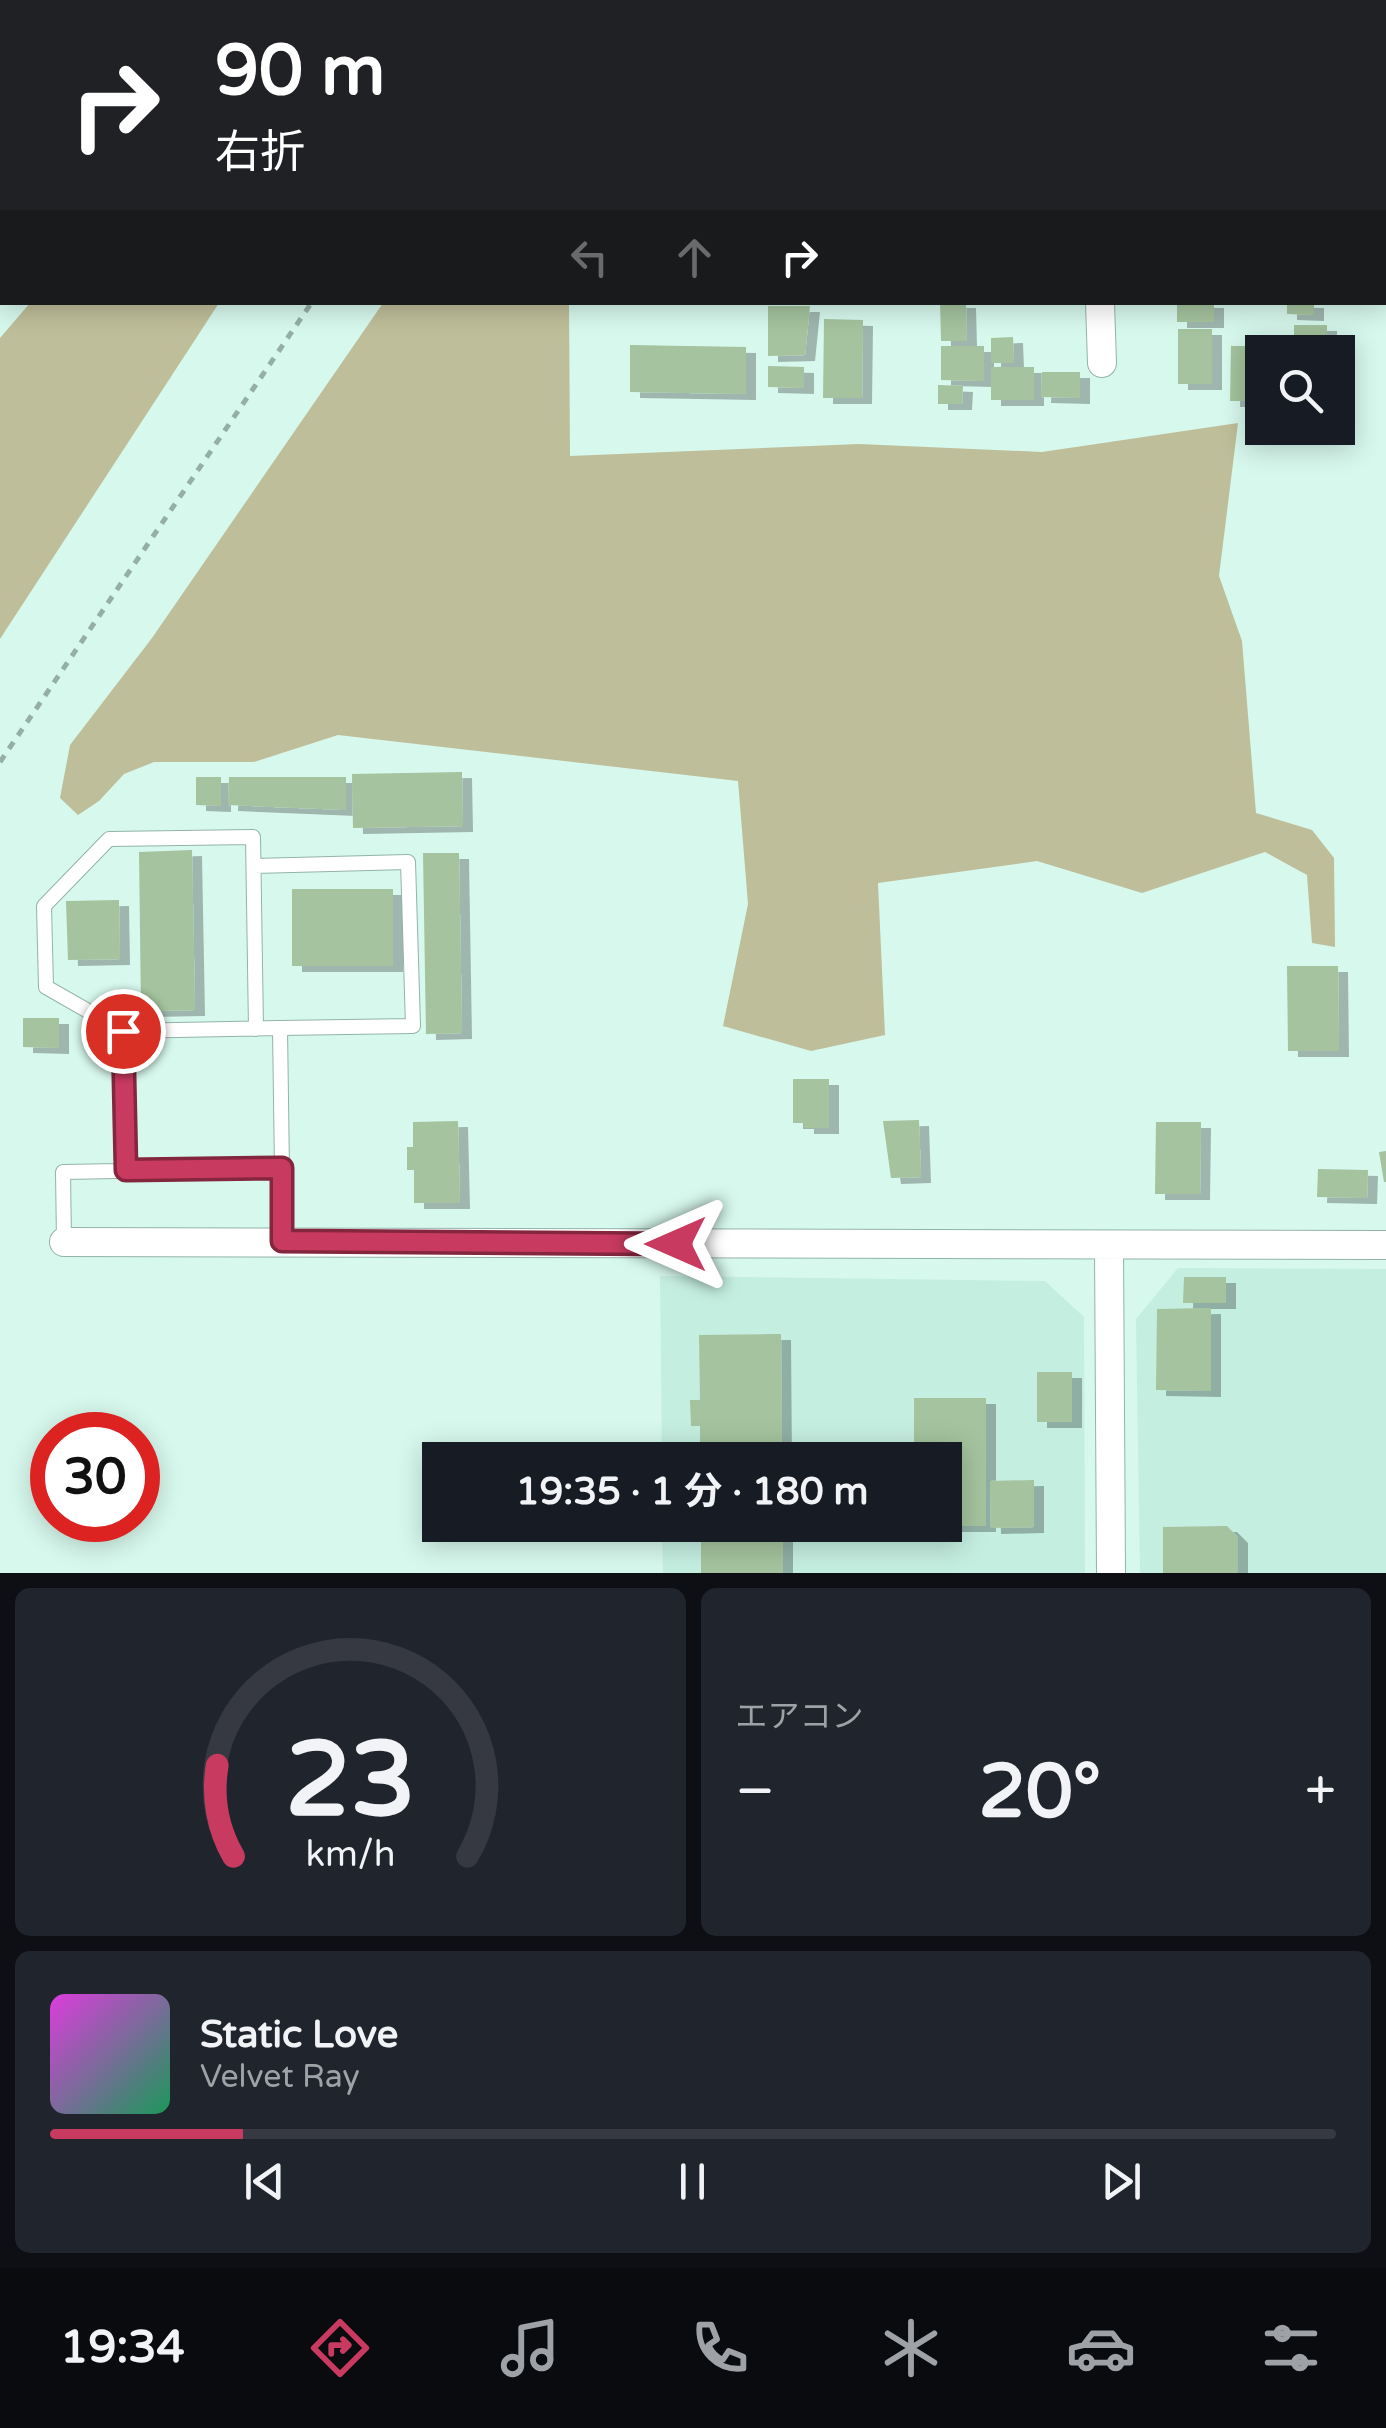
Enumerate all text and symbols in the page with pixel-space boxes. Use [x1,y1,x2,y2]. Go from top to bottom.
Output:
text: 90 m [215,30,385,114]
icon: right [50,40,180,170]
text: 右折 [215,126,305,180]
icon: left [562,230,617,285]
icon: ahead [667,230,722,285]
icon: right [772,230,827,285]
map controls [1245,335,1355,445]
button: search [1245,335,1355,445]
pin [81,989,166,1074]
icon: arrive [96,1004,151,1059]
position arrow [624,1192,728,1296]
speed limit sign: 30 [30,1412,160,1542]
text: 19:35 · 1 分 · 180 m [516,1469,868,1515]
text: エアコン [736,1698,864,1736]
text: 23 [285,1719,416,1844]
text: 20° [979,1747,1101,1837]
text: − [736,1759,775,1825]
text: + [1305,1759,1336,1825]
text: km/h [305,1833,395,1876]
text: Static Love [200,2012,398,2058]
text: Velvet Ray [200,2058,360,2096]
icon: previous [237,2154,292,2209]
icon: pause [665,2154,720,2209]
icon: next [1094,2154,1149,2209]
icon: directions [305,2313,375,2383]
icon: music [495,2313,565,2383]
icon: phone [685,2313,755,2383]
icon: climate [876,2313,946,2383]
icon: car [1066,2313,1136,2383]
icon: filters [1256,2313,1326,2383]
text: 19:34 [60,2321,185,2375]

